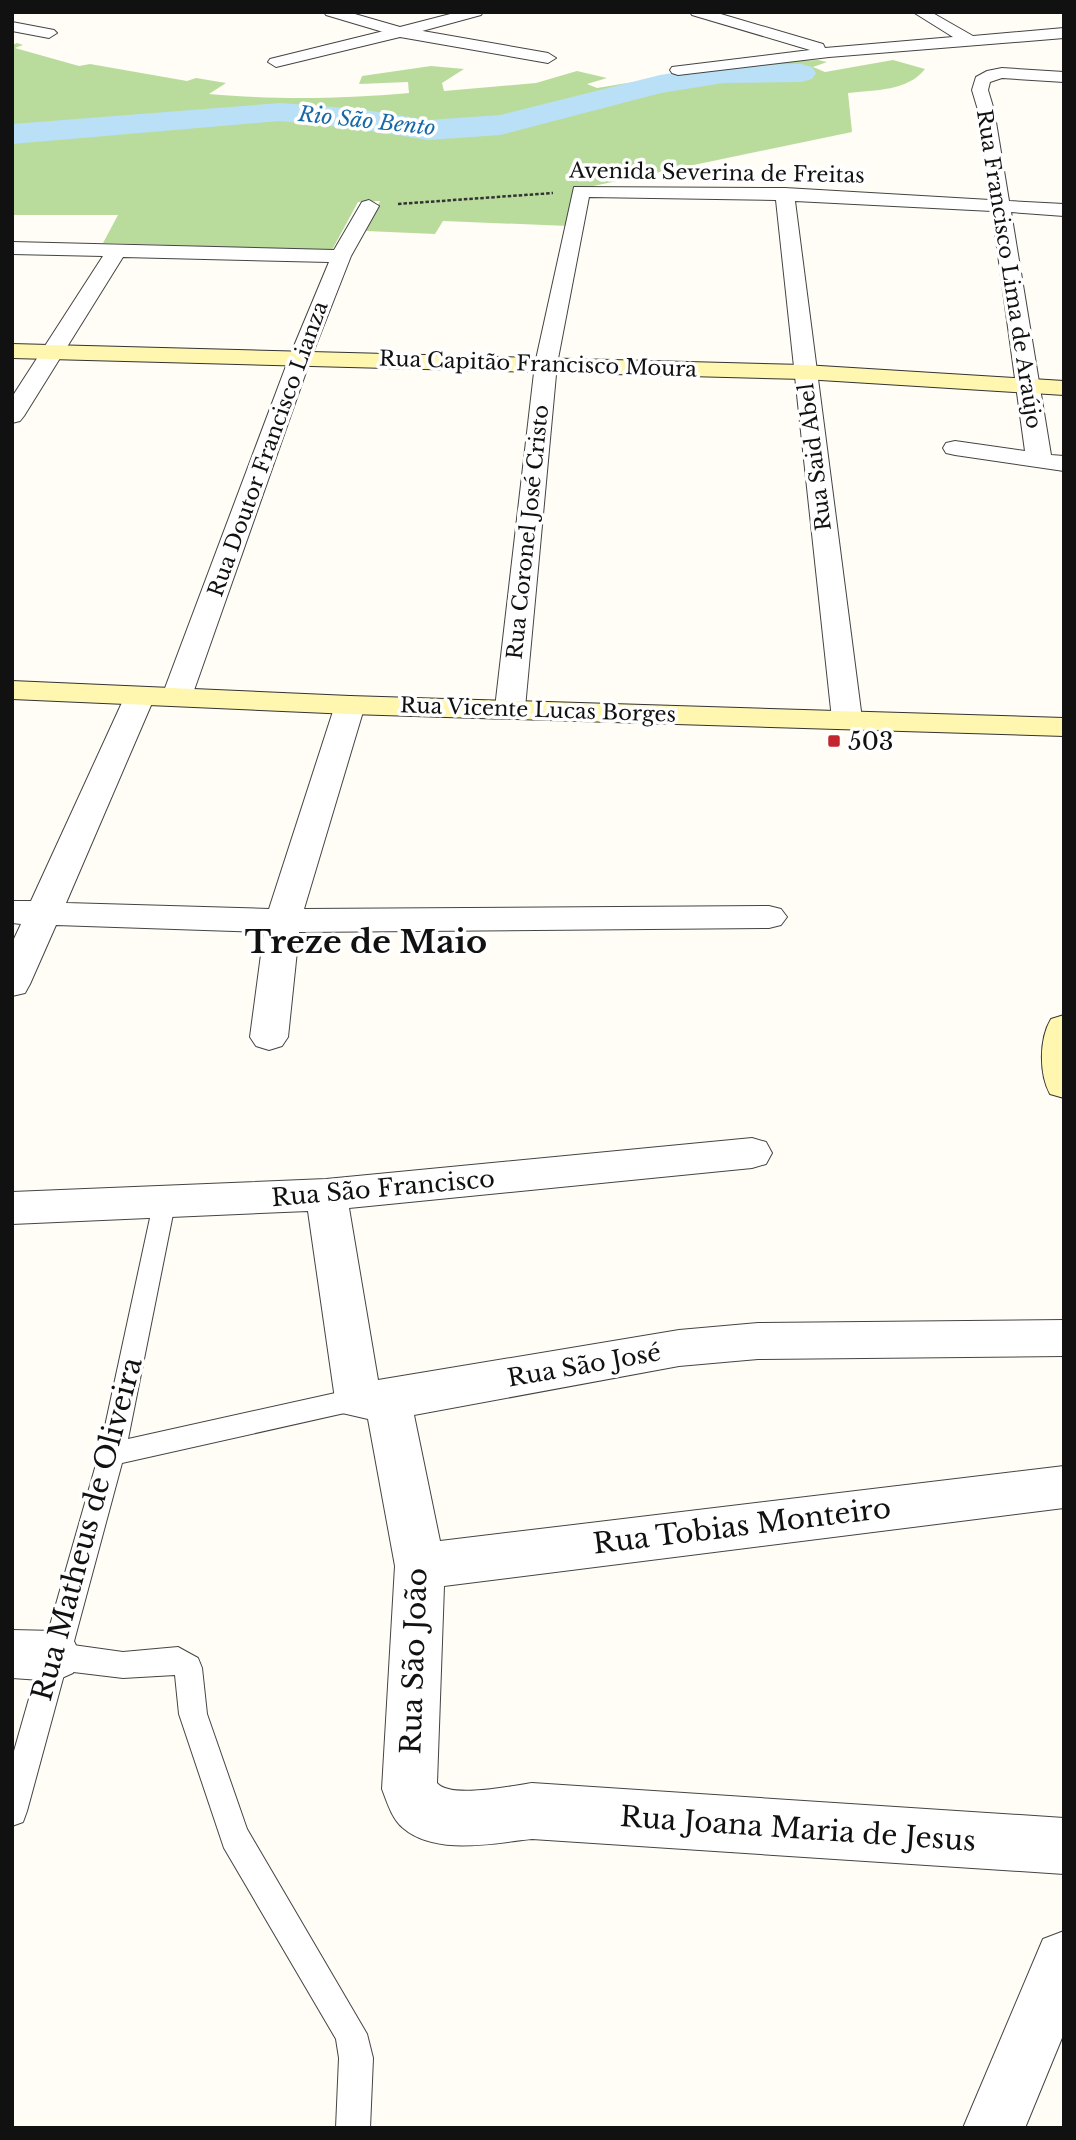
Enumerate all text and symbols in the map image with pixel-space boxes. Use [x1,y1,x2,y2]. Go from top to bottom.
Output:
water label: Rio São Bento [296,101,437,141]
street label: Rua Francisco Lima de Araújo [971,108,1047,430]
street label: Avenida Severina de Freitas [568,157,865,189]
street label: Rua Doutor Francisco Lianza [202,297,334,600]
street label: Rua Capitão Francisco Moura [379,345,698,383]
street label: Rua Said Abel [793,382,837,532]
street label: Rua Coronel José Cristo [502,403,554,661]
street label: Rua Vicente Lucas Borges [400,692,676,728]
place label: 503 [848,727,894,756]
marker: 503 [826,733,842,749]
district label: Treze de Maio [245,922,487,962]
street label: Rua São Francisco [270,1164,496,1212]
street label: Rua São José [505,1337,663,1393]
street label: Rua Matheus de Oliveira [24,1353,150,1705]
street label: Rua Tobias Monteiro [591,1490,893,1562]
street label: Rua São João [393,1567,435,1755]
street label: Rua Joana Maria de Jesus [619,1799,977,1859]

